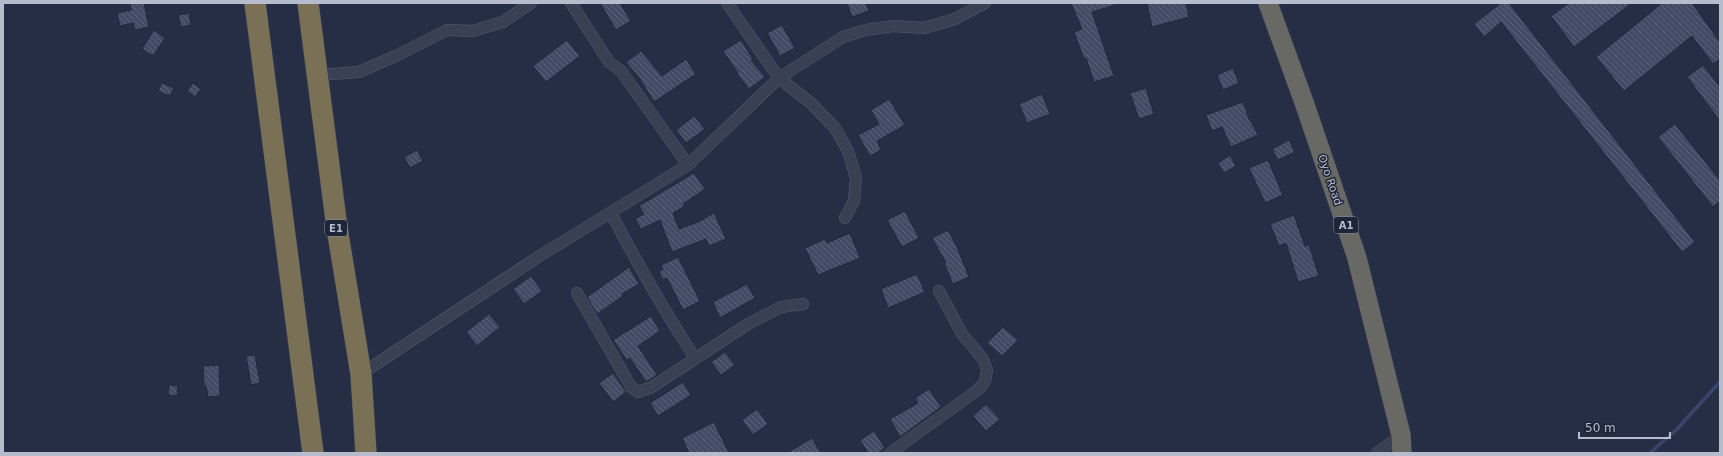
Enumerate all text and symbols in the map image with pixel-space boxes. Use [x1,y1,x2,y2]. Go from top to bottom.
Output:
street label: Oyo Road [1315,153,1345,207]
road number: A1 [1334,217,1358,233]
road number: E1 [325,220,347,236]
scale bar [1579,414,1670,440]
text: 50 m [1585,421,1616,435]

